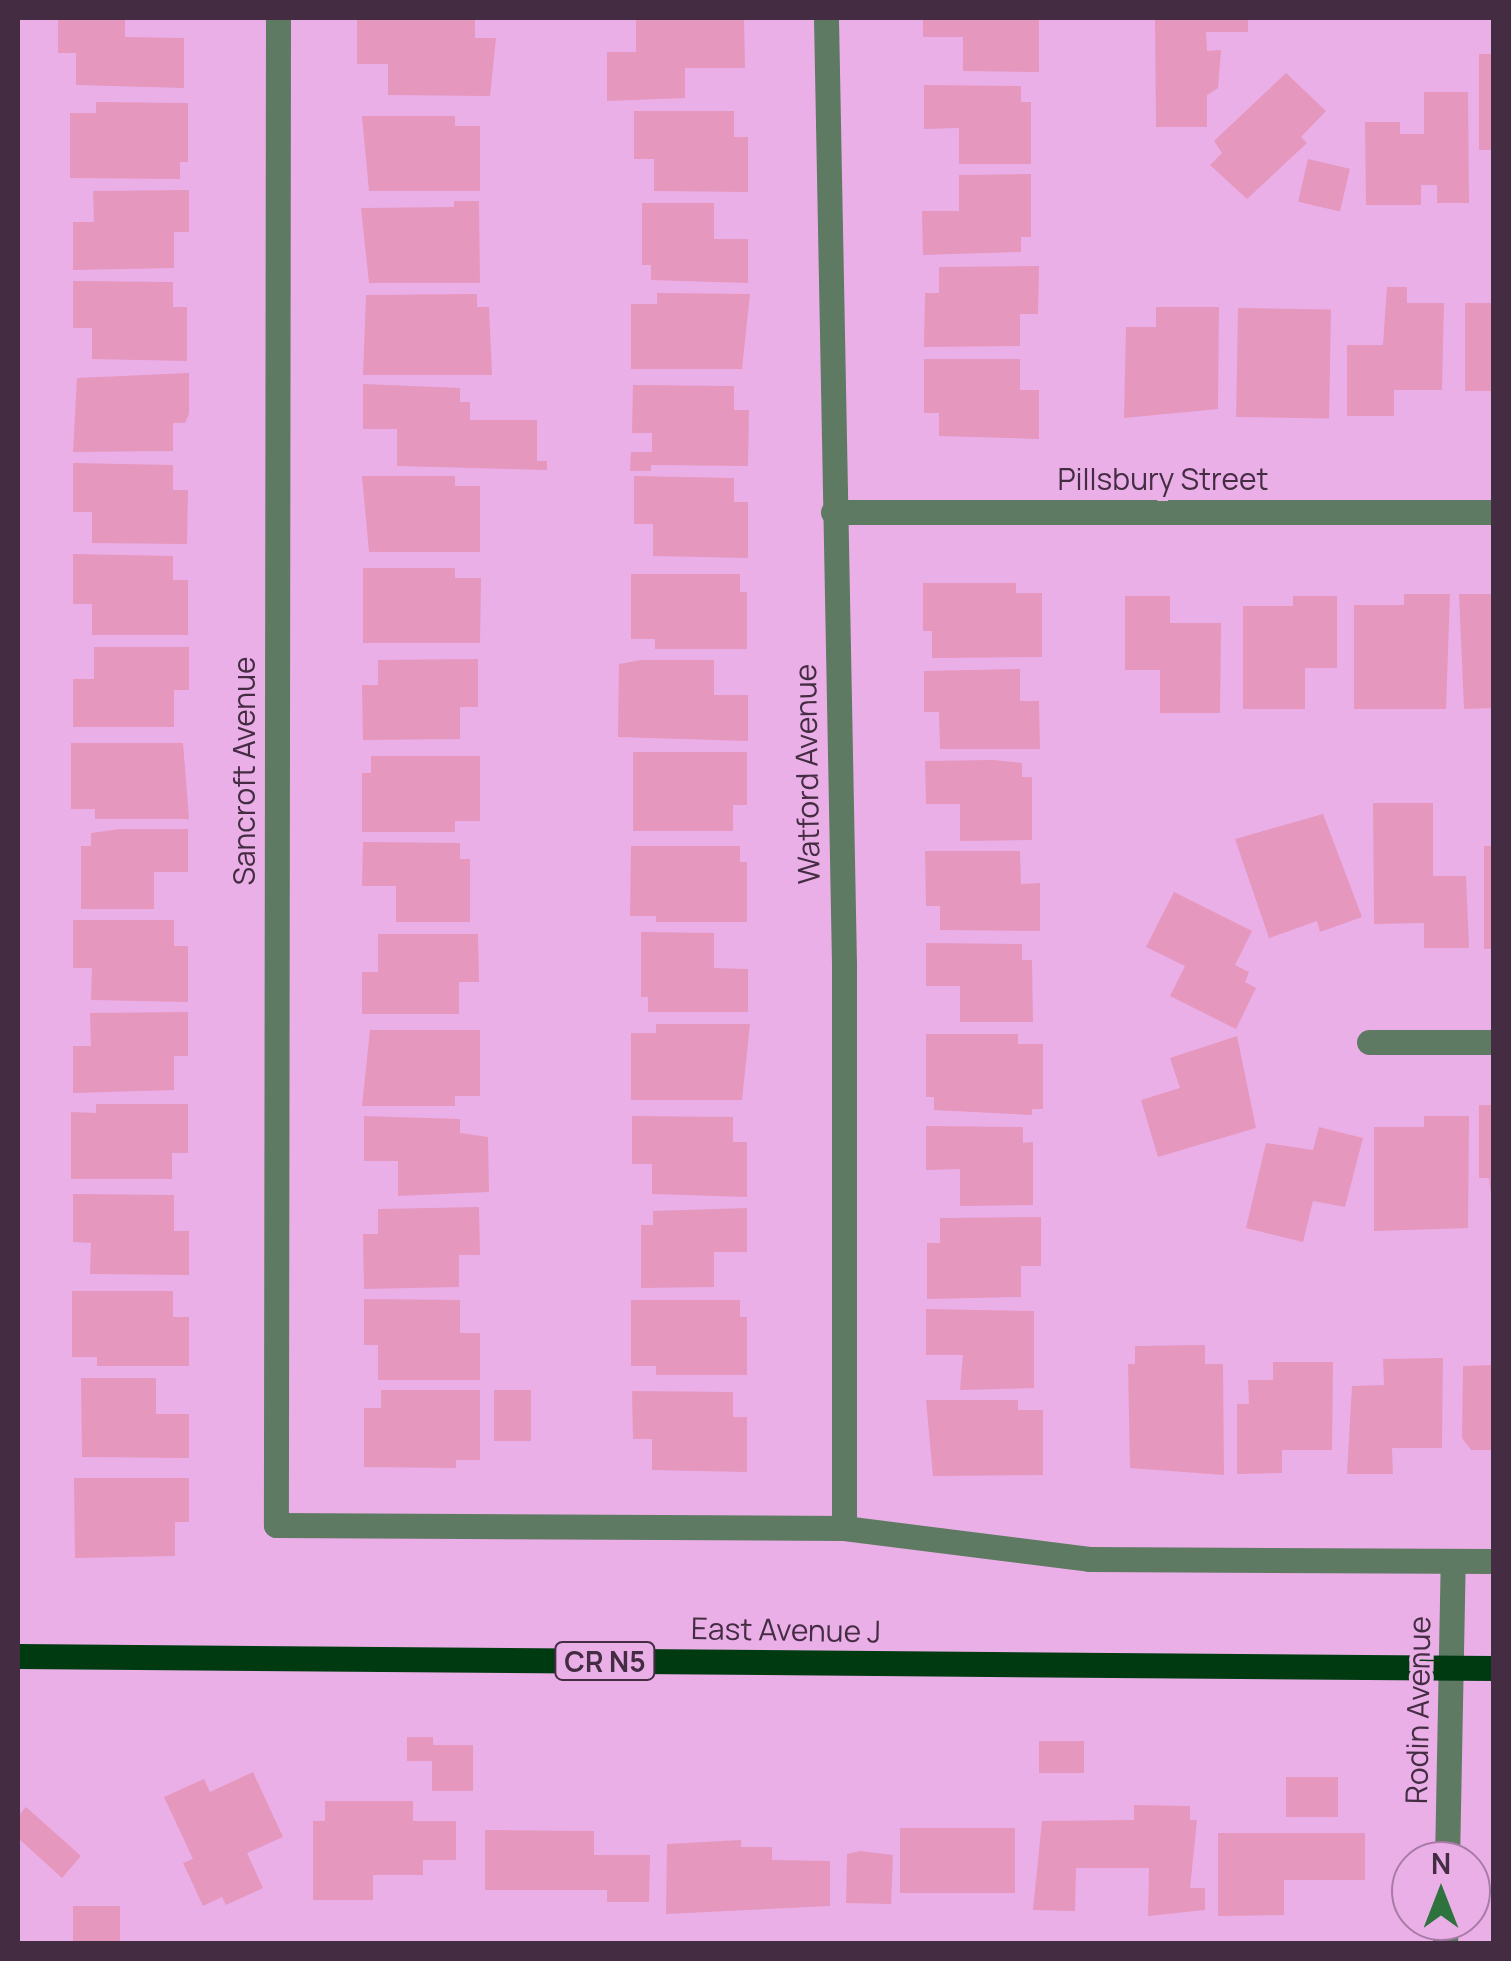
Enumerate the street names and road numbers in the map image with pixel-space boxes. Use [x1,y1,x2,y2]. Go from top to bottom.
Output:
street label: Pillsbury Street [1057,461,1269,497]
street label: Sancroft Avenue [226,656,262,886]
street label: Watford Avenue [787,664,827,884]
street label: East Avenue J [691,1610,881,1650]
street label: Rodin Avenue [1398,1616,1438,1804]
road number: CR N5 [552,1638,658,1684]

